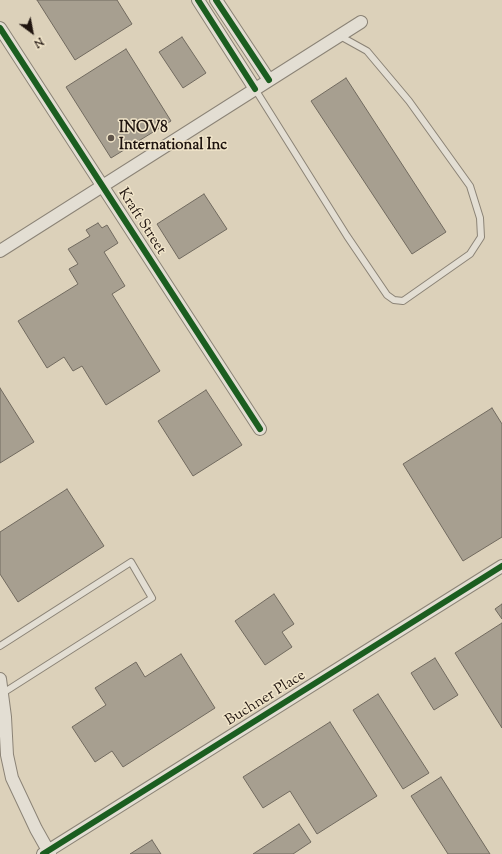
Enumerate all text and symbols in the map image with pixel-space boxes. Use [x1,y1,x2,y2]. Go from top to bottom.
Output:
north arrow [12,12,52,52]
text: N [30,33,46,51]
place label: INOV8 International Inc [119,120,227,155]
marker: INOV8 International Inc [106,133,116,143]
street label: Kraft Street [113,186,169,258]
street label: Buchner Place [223,667,309,731]

